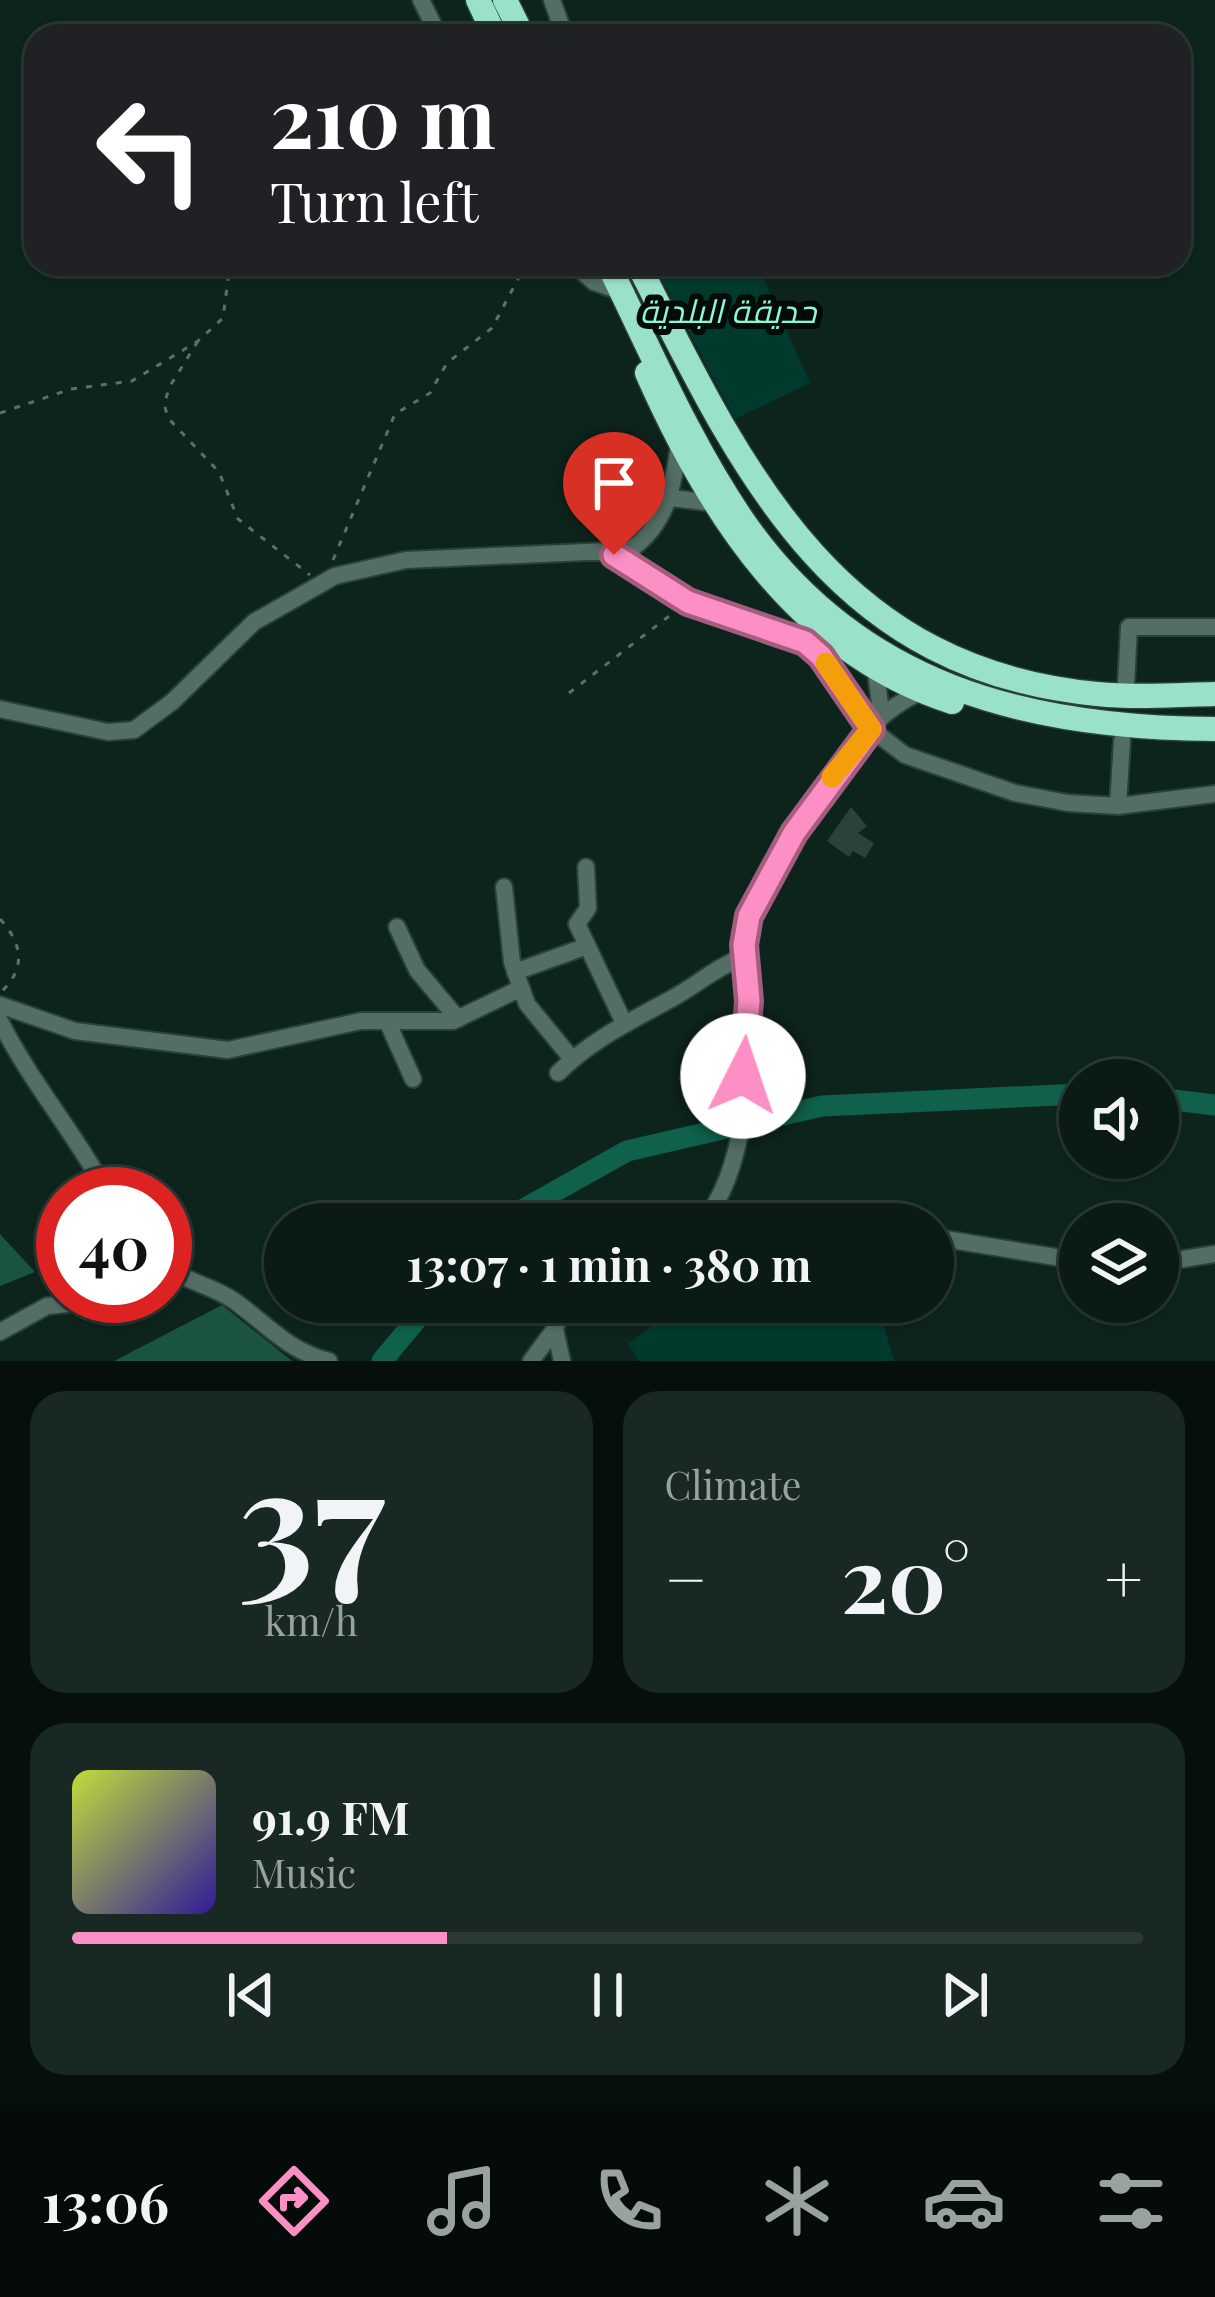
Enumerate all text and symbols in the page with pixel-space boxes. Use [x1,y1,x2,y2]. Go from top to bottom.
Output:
text: 210 m [270,58,496,170]
icon: left [72,72,228,228]
text: Turn left [270,165,479,237]
park label: حديقة البلدية [640,287,818,331]
pin [563,432,665,555]
icon: arrive [581,450,647,516]
position arrow [680,1013,806,1139]
map controls [1059,1059,1179,1323]
button: sound [1059,1059,1179,1179]
speed limit sign: 40 [36,1167,192,1323]
button: layers [1059,1203,1179,1323]
text: 13:07 · 1 min · 380 m [407,1233,811,1293]
text: 37 [238,1412,385,1620]
text: Climate [665,1458,802,1510]
text: 20° [841,1517,971,1637]
text: − [665,1533,707,1621]
text: + [1104,1533,1143,1621]
text: km/h [264,1594,358,1646]
text: 91.9 FM [252,1786,410,1846]
text: Music [252,1846,356,1898]
icon: previous [218,1962,284,2028]
icon: pause [575,1962,641,2028]
icon: next [932,1962,998,2028]
icon: directions [252,2159,336,2243]
icon: music [420,2159,504,2243]
icon: phone [587,2159,671,2243]
icon: climate [755,2159,839,2243]
icon: car [922,2159,1006,2243]
icon: filters [1089,2159,1173,2243]
text: 13:06 [42,2165,169,2237]

